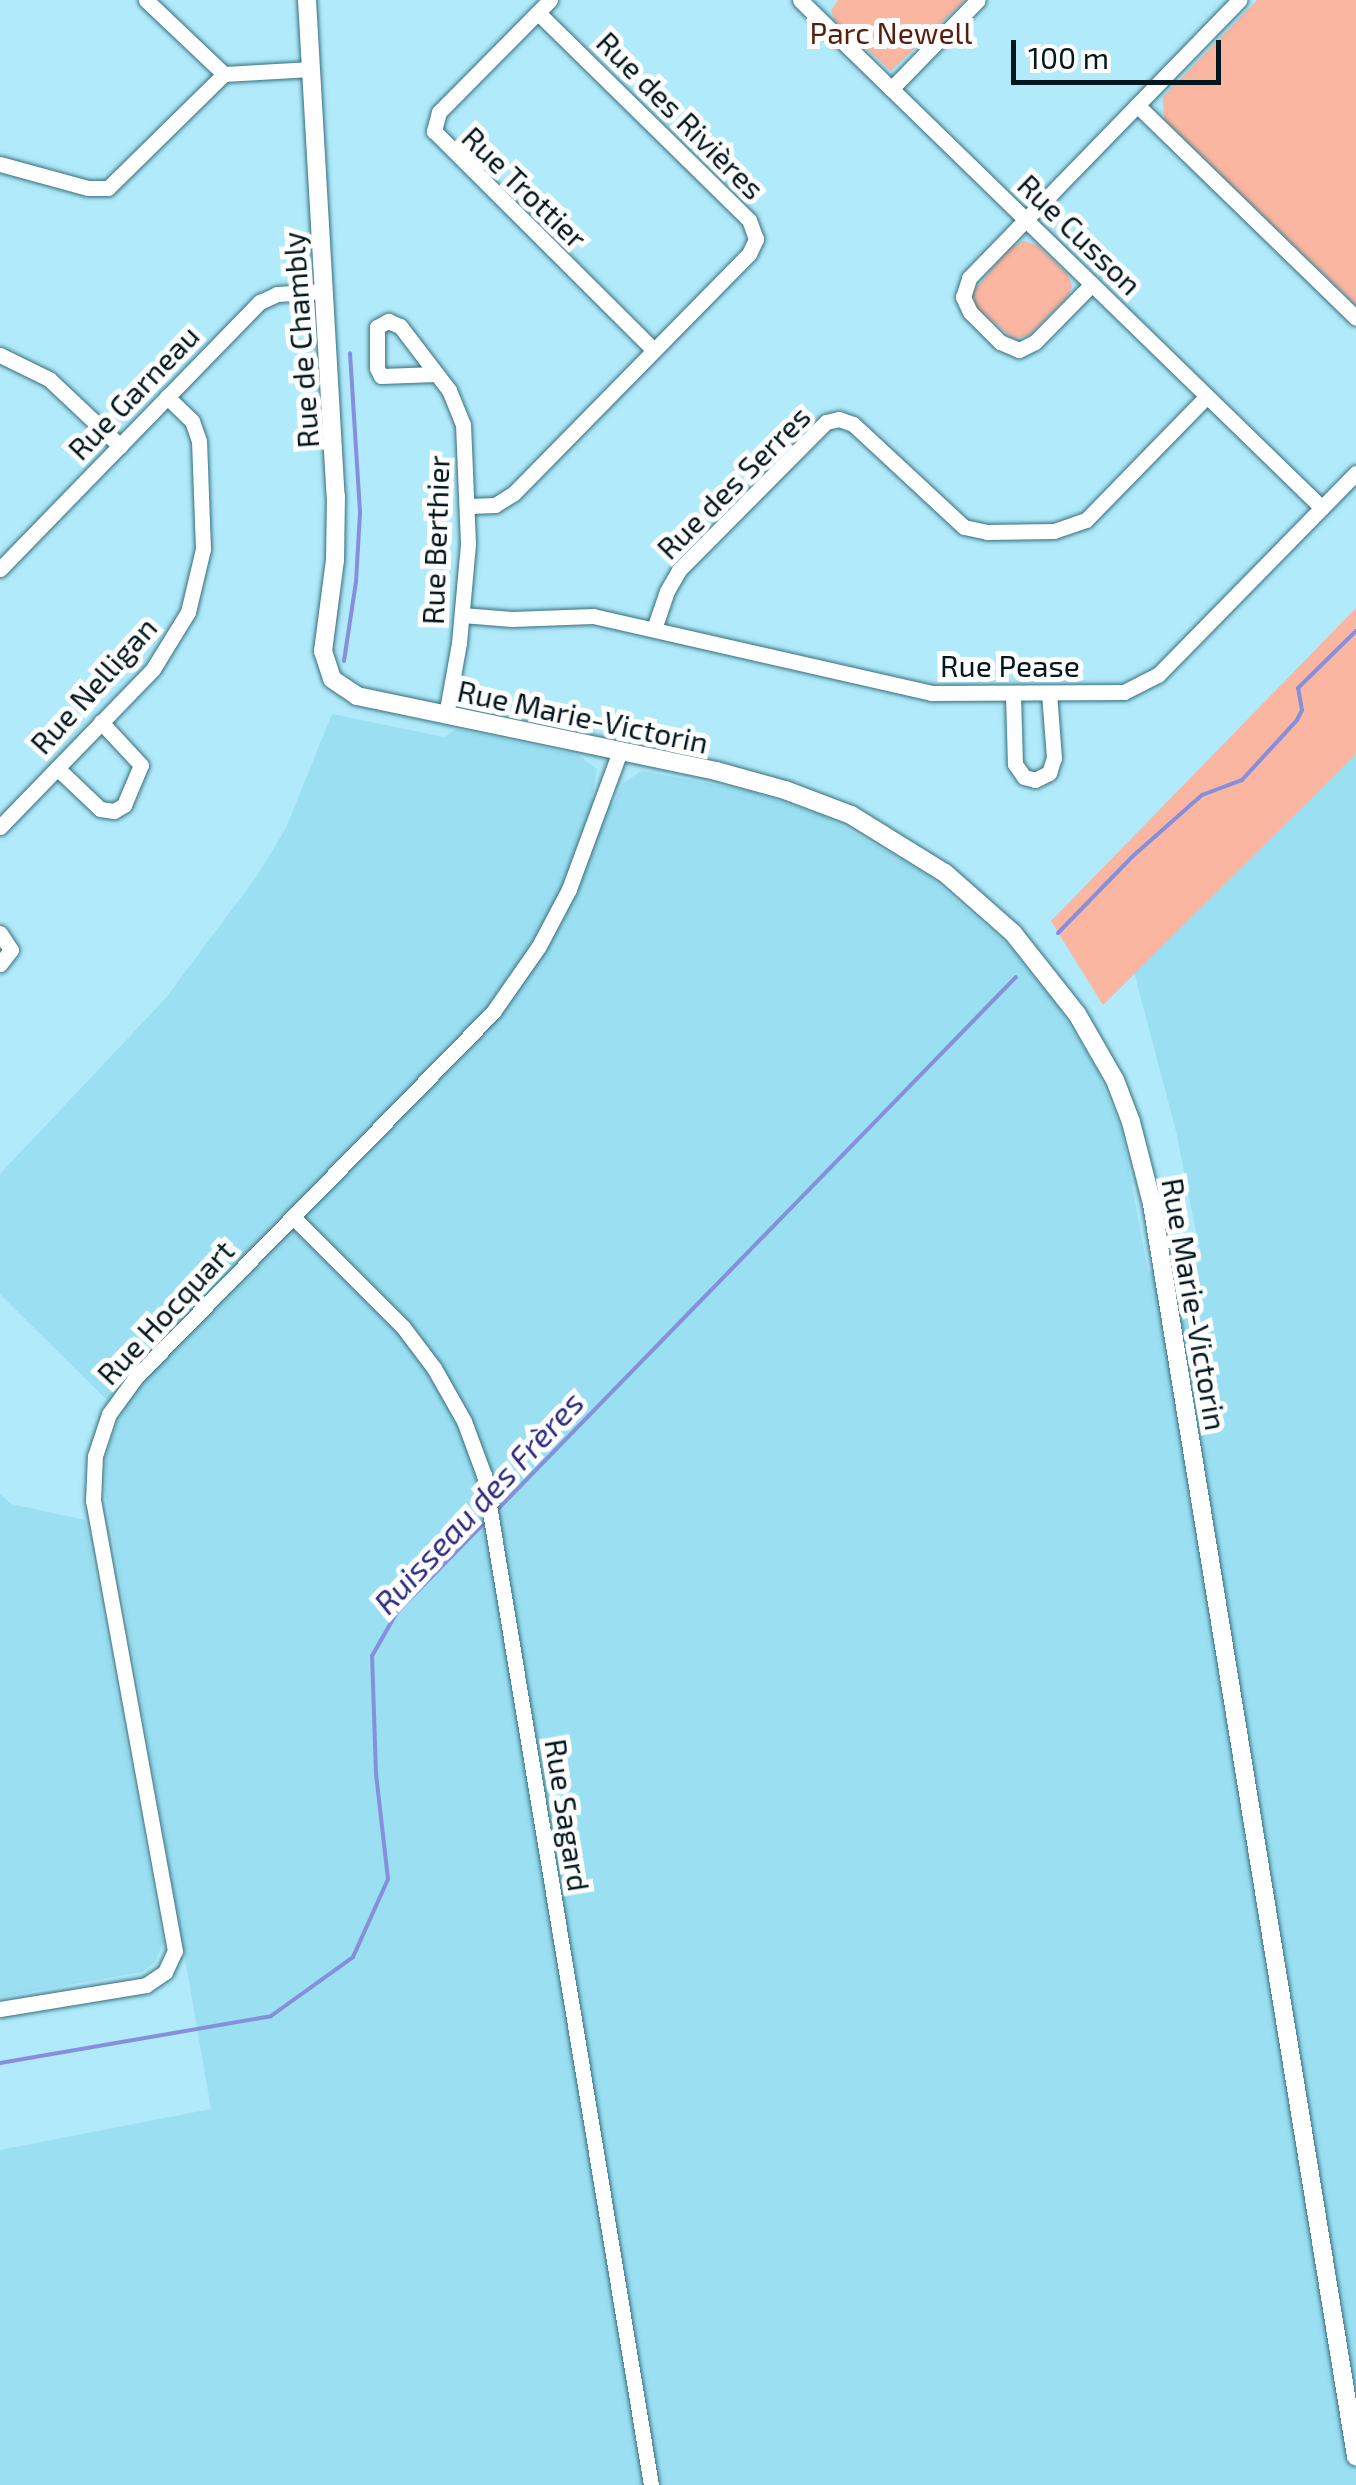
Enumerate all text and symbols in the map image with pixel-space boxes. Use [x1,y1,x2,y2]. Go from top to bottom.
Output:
park label: Parc Newell [810,14,972,50]
scale bar [1016,20,1226,82]
street label: Rue des Rivières [590,24,772,206]
text: 100 m [1028,39,1109,75]
street label: Rue Trottier [455,118,595,256]
street label: Rue Cusson [1011,166,1149,302]
street label: Rue de Chambly [274,231,326,449]
street label: Rue Garneau [60,317,206,467]
street label: Rue des Serres [649,398,817,566]
street label: Rue Berthier [414,455,456,625]
street label: Rue Nelligan [22,609,164,761]
street label: Rue Pease [940,647,1080,683]
street label: Rue Marie-Victorin [454,672,712,760]
street label: Rue Marie-Victorin [1155,1175,1235,1433]
street label: Rue Hocquart [89,1232,241,1392]
water label: Ruisseau des Frères [365,1383,591,1621]
street label: Rue Sagard [538,1736,598,1894]

